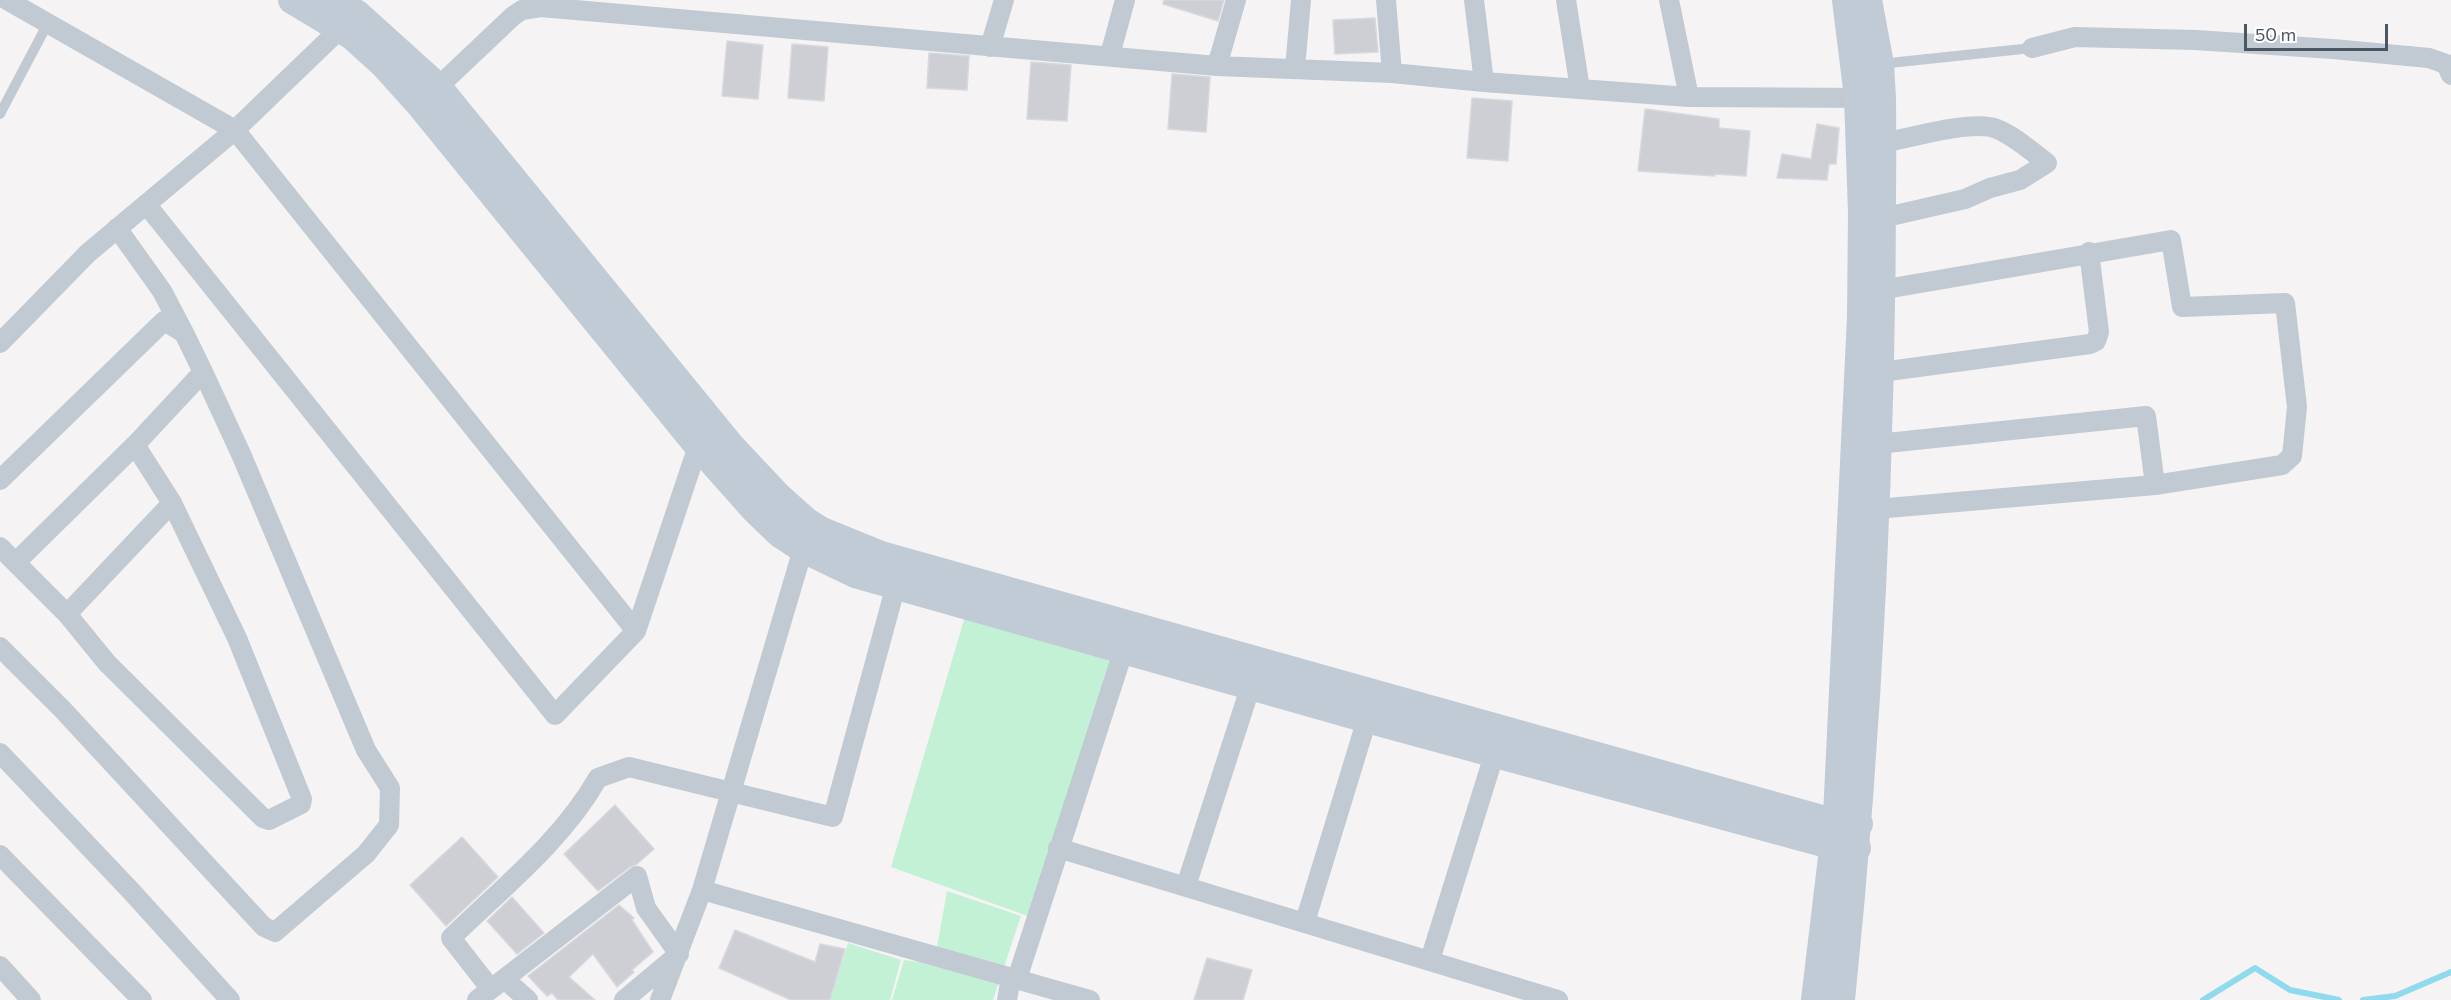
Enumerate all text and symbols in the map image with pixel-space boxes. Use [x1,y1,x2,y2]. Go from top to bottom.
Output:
scale bar [2247,12,2391,50]
text: 50 m [2255,23,2296,45]

